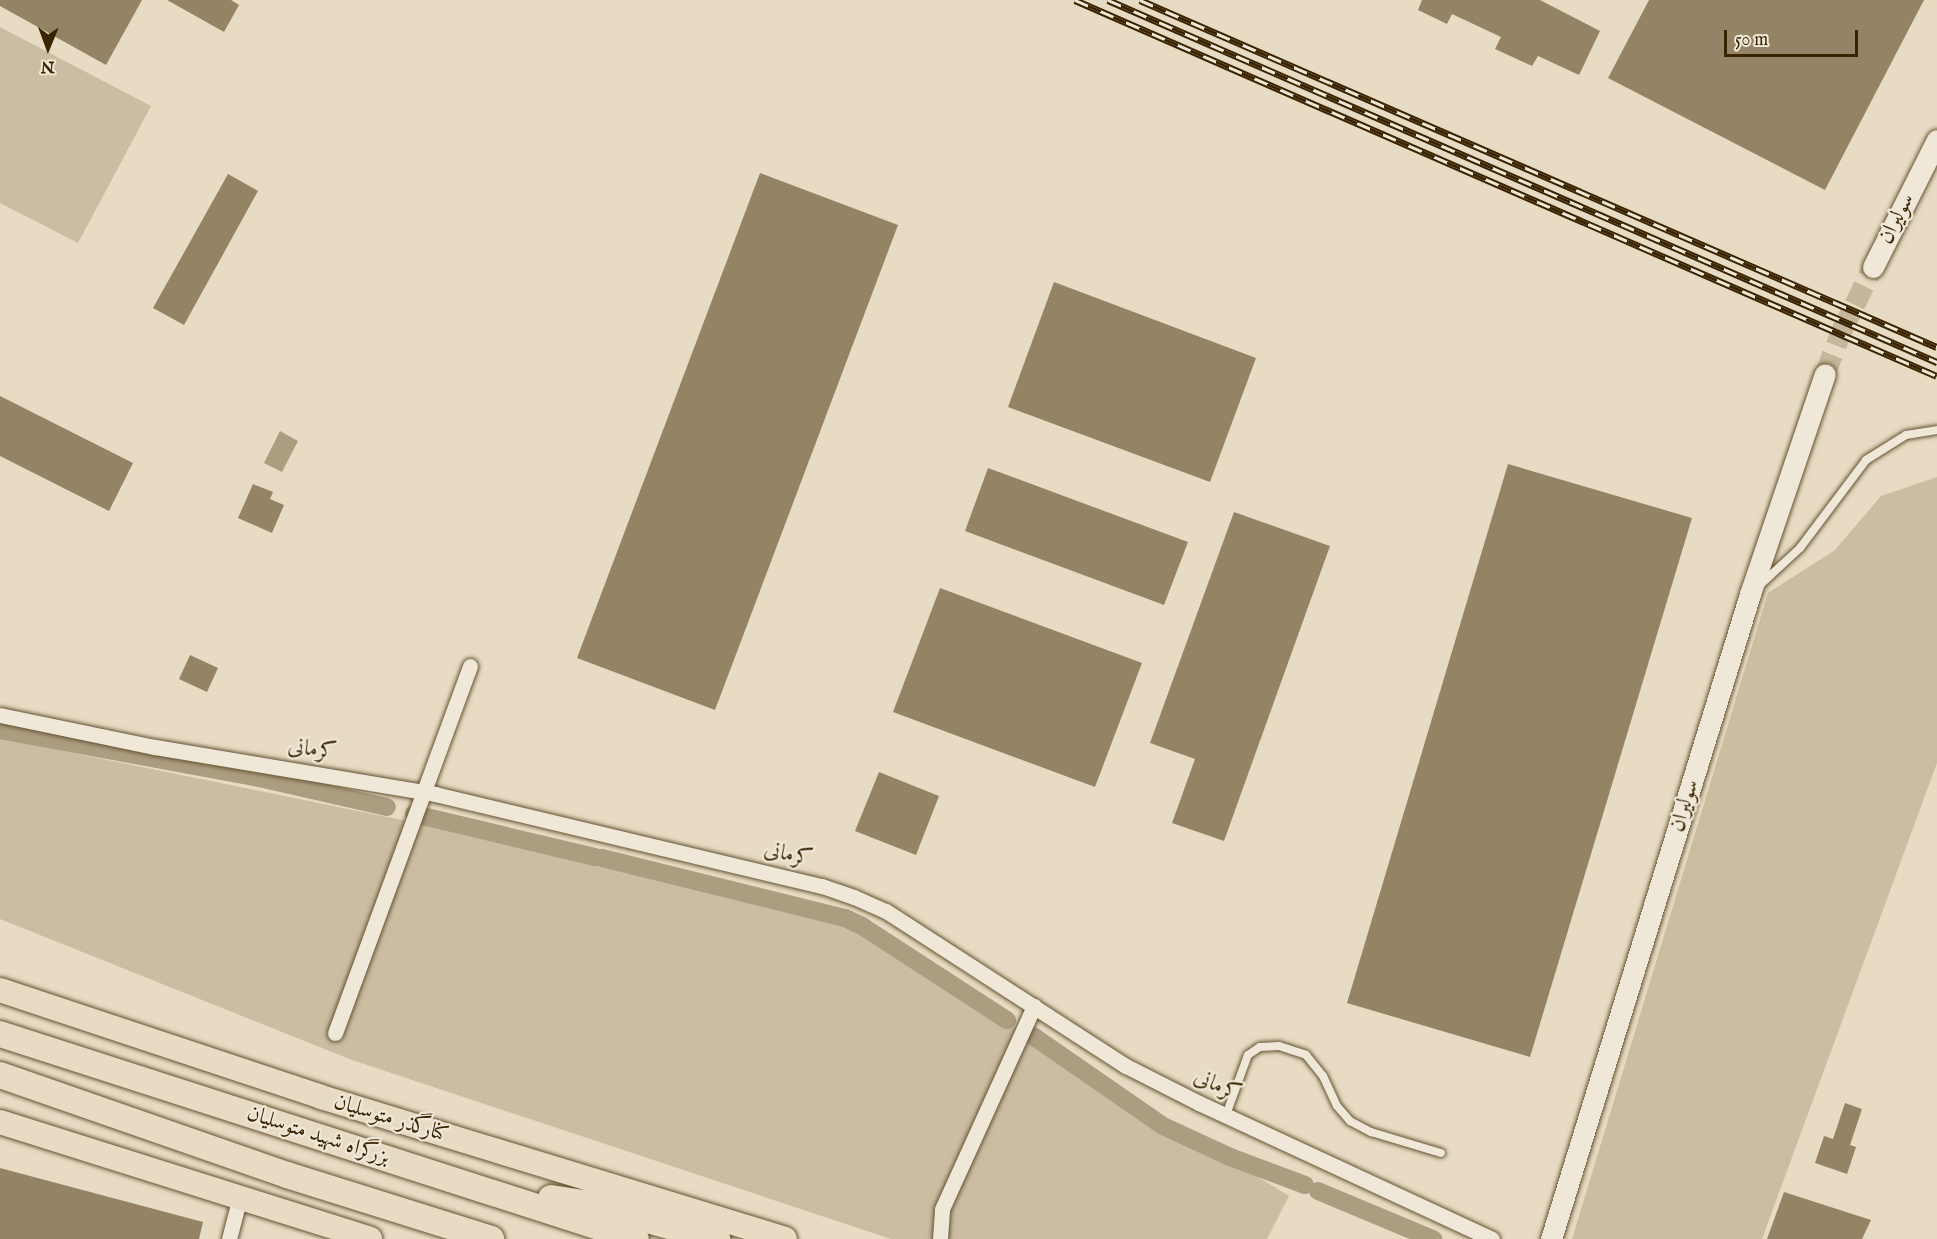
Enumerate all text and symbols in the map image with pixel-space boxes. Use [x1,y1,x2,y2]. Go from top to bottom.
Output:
north arrow [18,18,78,78]
scale bar [1727,18,1860,56]
text: 50 m [1735,29,1768,52]
text: N [41,56,55,76]
street label: سولیران [1873,189,1921,249]
street label: کرمانی [286,733,338,767]
street label: سولیران [1665,777,1705,835]
street label: کرمانی [761,836,815,874]
street label: کرمانی [1190,1064,1244,1108]
street label: کنارگذر متوسلیان [330,1089,452,1149]
street label: بزرگراه شهید متوسلیان [243,1100,393,1172]

